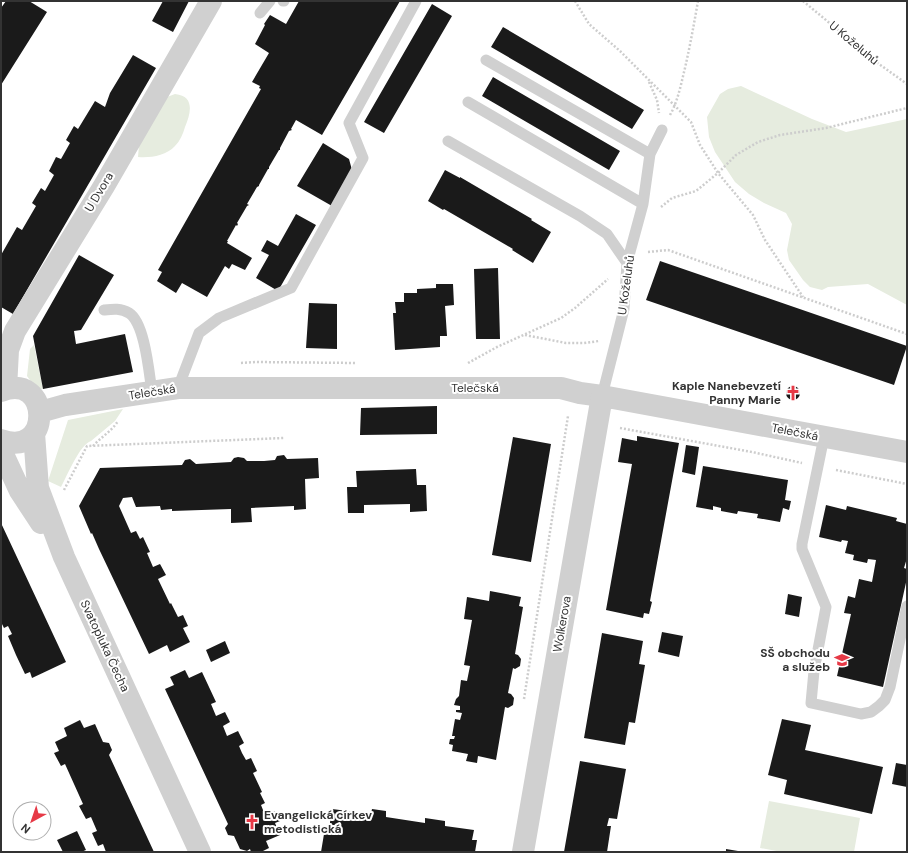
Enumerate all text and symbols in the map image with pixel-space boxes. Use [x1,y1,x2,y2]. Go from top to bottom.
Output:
street label: U Koželuhů [826,17,882,69]
street label: U Dvora [81,169,117,215]
street label: U Koželuhů [614,254,638,316]
place label: Kaple Nanebevzetí Panny Marie [672,378,782,408]
street label: Telečská [127,380,177,404]
street label: Telečská [451,380,499,396]
church icon: Kaple Nanebevzetí Panny Marie [784,384,802,402]
street label: Telečská [770,420,820,444]
street label: Wolkerova [549,595,575,653]
street label: Svatopluka Čecha [77,598,133,694]
place label: SŠ obchodu a služeb [760,645,830,675]
school or university icon: SŠ obchodu a služeb [833,651,851,669]
north arrow [12,801,52,841]
place label: Evangelická církev metodistická [264,807,372,837]
church icon: Evangelická církev metodistická [243,813,261,831]
text: N [18,821,33,837]

